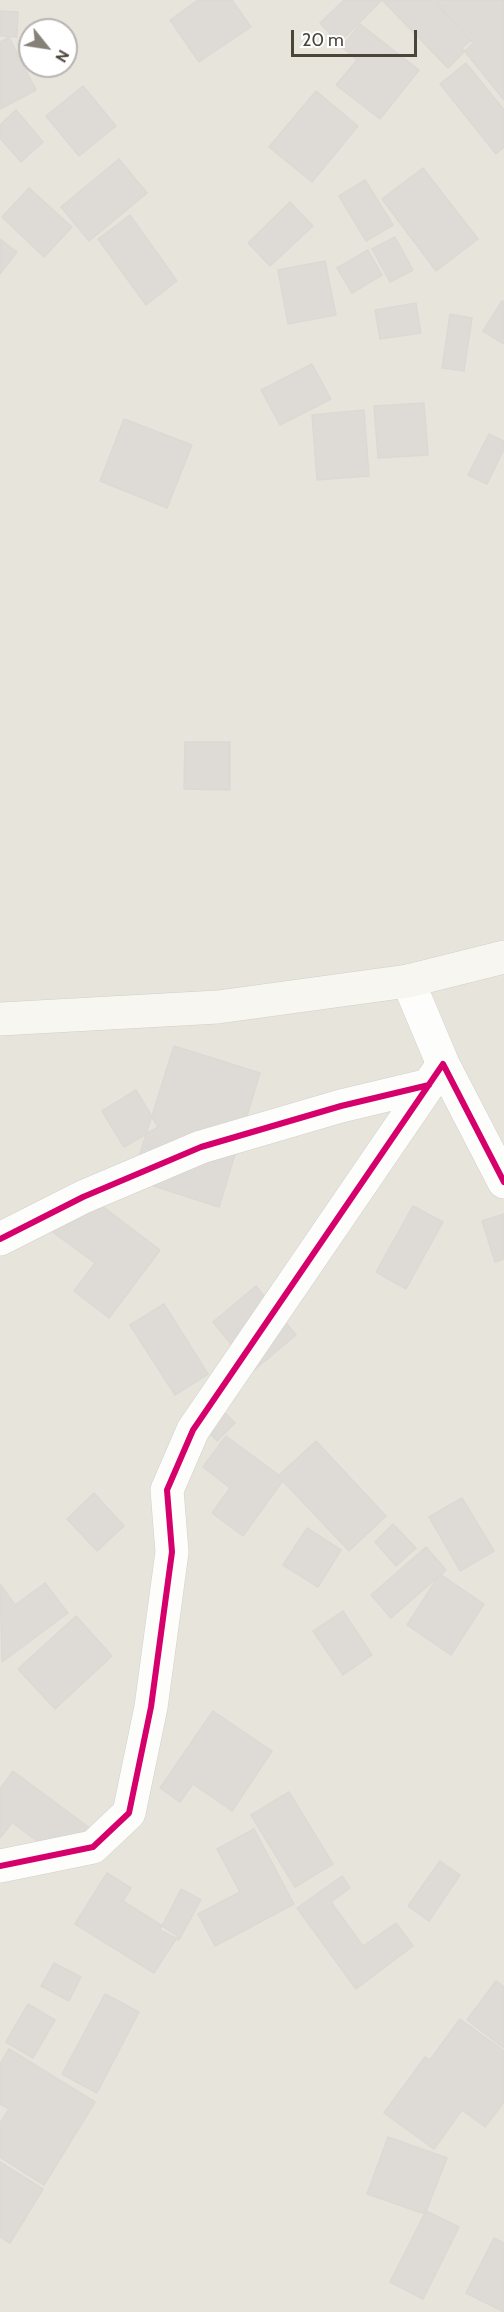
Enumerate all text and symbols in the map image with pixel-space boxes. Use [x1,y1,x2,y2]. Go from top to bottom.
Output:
north arrow [18,18,78,78]
scale bar [294,18,420,56]
text: 20 m [302,29,344,51]
text: N [51,47,73,66]

